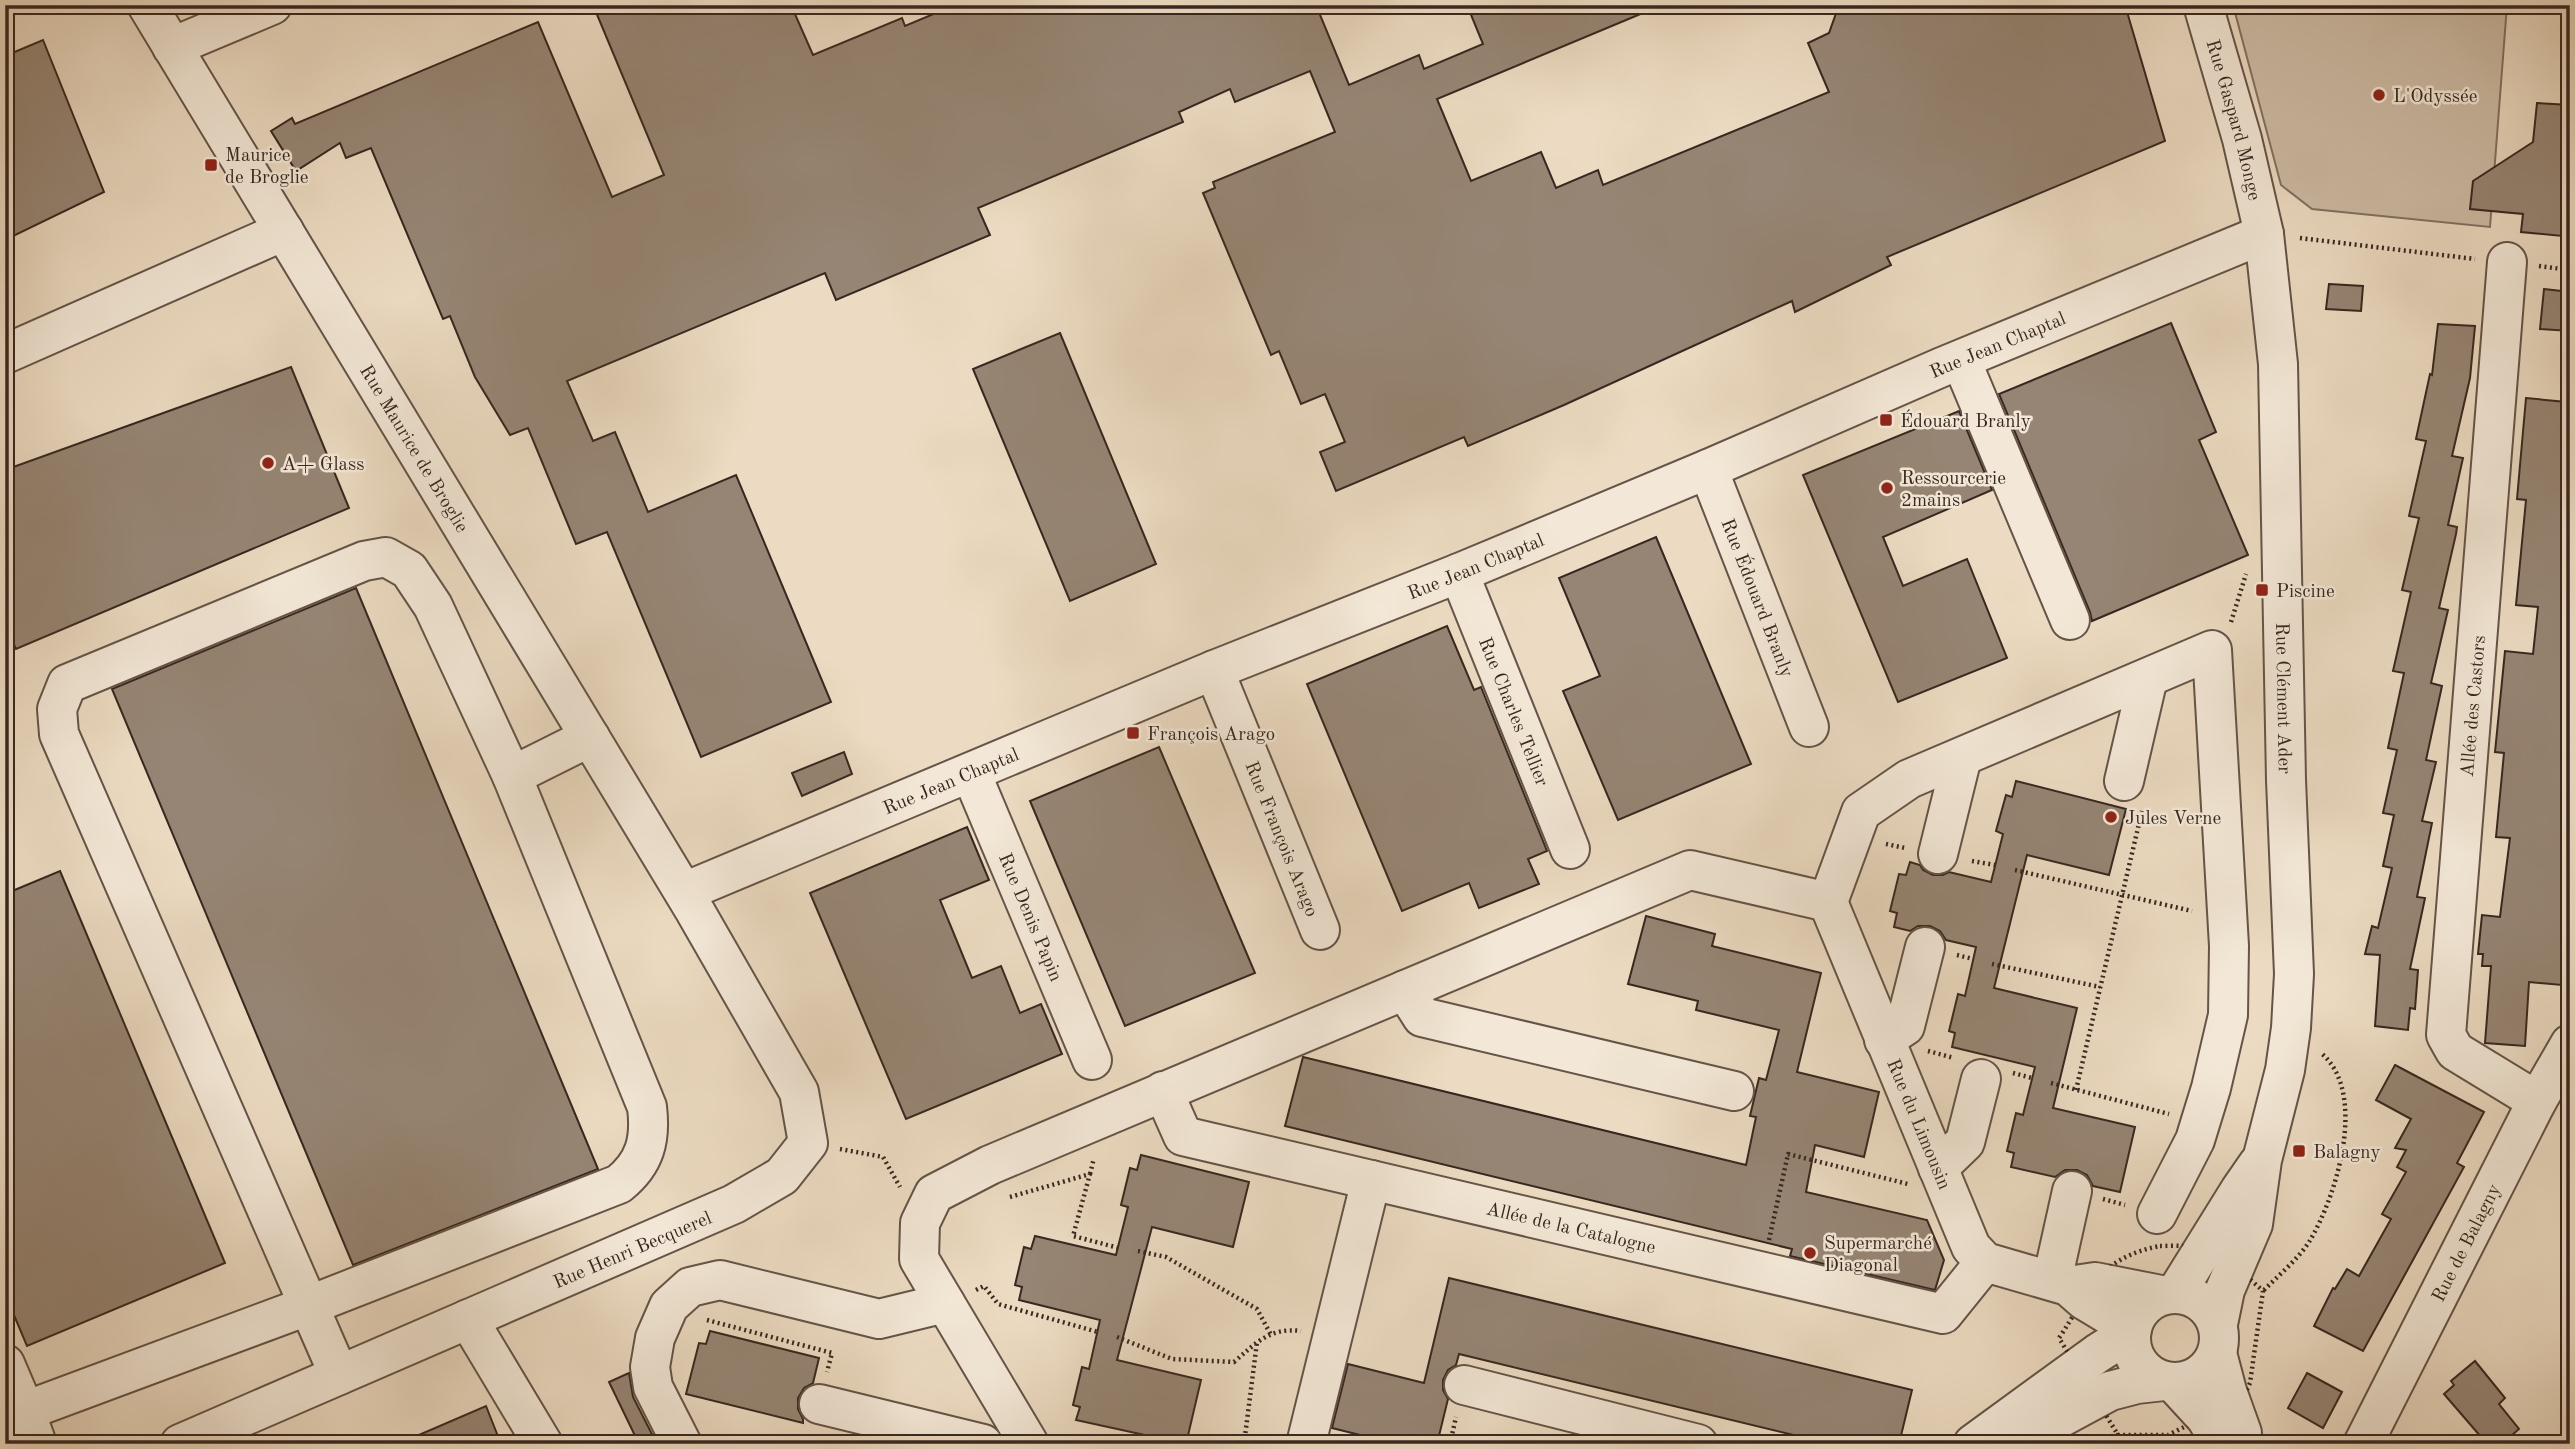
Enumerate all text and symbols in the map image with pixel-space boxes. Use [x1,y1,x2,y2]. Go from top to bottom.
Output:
street label: Rue Gaspard Monge [2202,38,2263,203]
marker: L'Odyssée [2371,87,2387,103]
place label: L'Odyssée [2393,88,2478,107]
place label: Maurice de Broglie [225,147,309,188]
marker: Maurice de Broglie [203,157,219,173]
street label: Rue Jean Chaptal [1927,310,2069,383]
street label: Rue Maurice de Broglie [355,362,471,537]
place label: Édouard Branly [1900,409,2031,432]
marker: Édouard Branly [1878,412,1894,428]
marker: A+ Glass [260,455,276,471]
place label: A+ Glass [282,456,364,475]
place label: Ressourcerie 2mains [1901,470,2006,511]
marker: Ressourcerie 2mains [1879,480,1895,496]
street label: Rue Édouard Branly [1716,516,1796,680]
street label: Rue Jean Chaptal [1405,532,1547,604]
marker: Piscine [2254,582,2270,598]
place label: Piscine [2276,583,2335,602]
street label: Rue Clément Ader [2271,622,2293,774]
street label: Rue Charles Tellier [1474,635,1551,789]
street label: Allée des Castors [2459,635,2490,778]
marker: François Arago [1125,725,1141,741]
place label: François Arago [1147,726,1275,745]
street label: Rue Jean Chaptal [881,746,1022,819]
street label: Rue François Arago [1240,759,1321,920]
marker: Jules Verne [2103,809,2119,825]
place label: Jules Verne [2125,810,2221,829]
street label: Rue Denis Papin [994,851,1065,985]
street label: Rue du Limousin [1882,1057,1953,1193]
marker: Balagny [2291,1143,2307,1159]
place label: Balagny [2313,1144,2381,1163]
street label: Rue de Balagny [2430,1182,2505,1306]
street label: Allée de la Catalogne [1484,1200,1657,1258]
street label: Rue Henri Becquerel [551,1209,715,1293]
place label: Supermarché Diagonal [1824,1235,1932,1276]
marker: Supermarché Diagonal [1802,1245,1818,1261]

